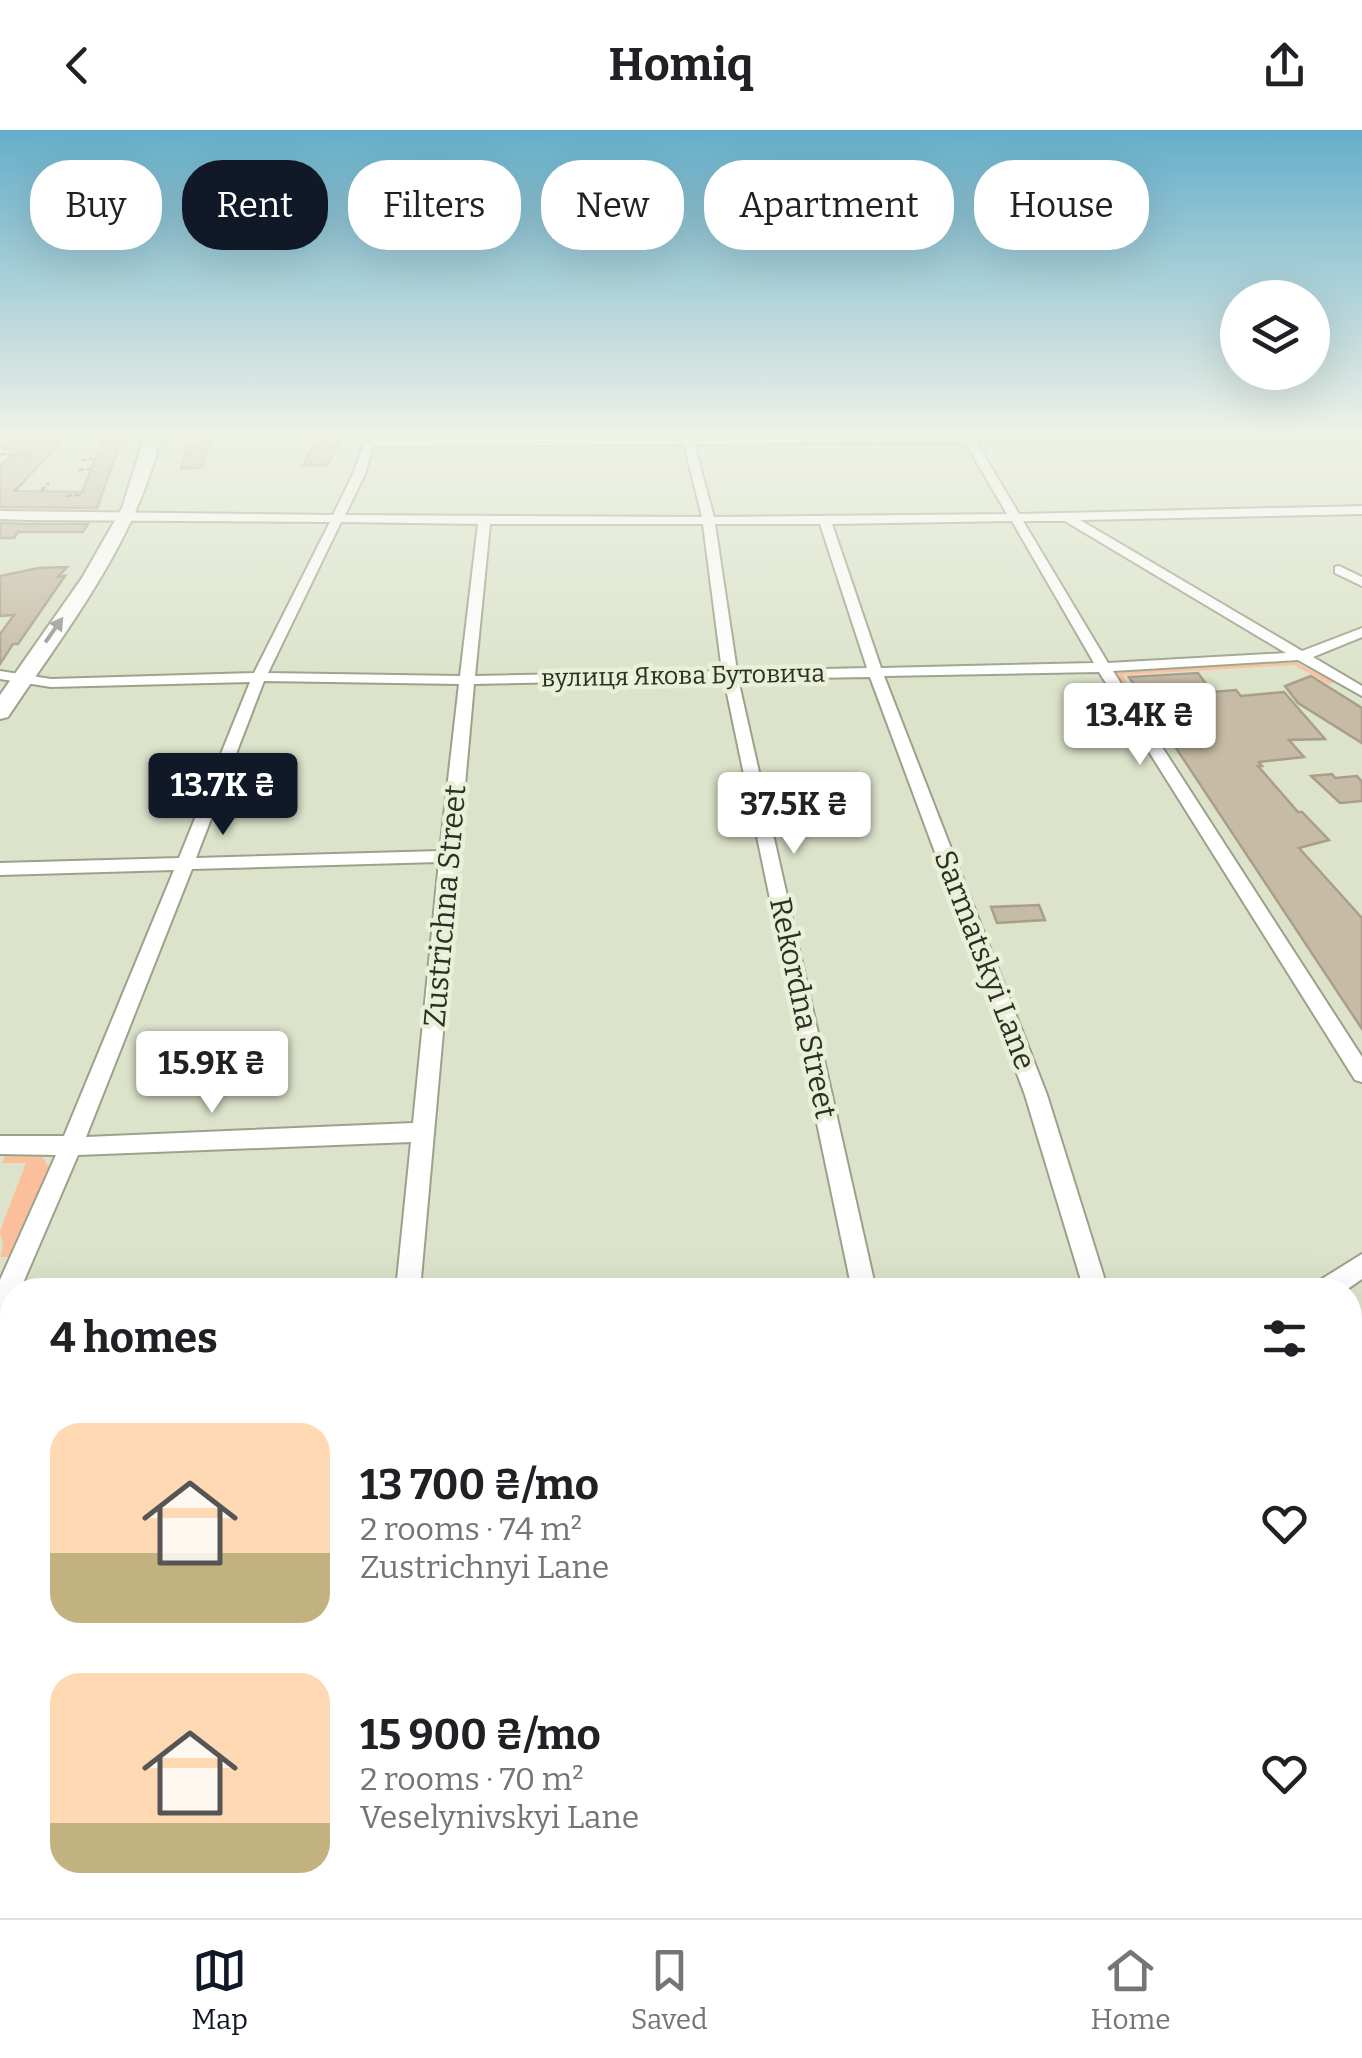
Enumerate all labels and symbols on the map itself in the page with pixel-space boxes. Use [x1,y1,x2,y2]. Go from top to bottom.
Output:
one-way arrow [44,617,63,644]
street label: вулиця Якова Бутовича [541,659,826,693]
pin: 13.4K ₴ [1048,683,1232,768]
pin: 13.7K ₴ [131,753,315,838]
pin: 37.5K ₴ [702,772,886,857]
street label: Zustrichna Street [416,783,474,1029]
street label: Sarmatskyi Lane [927,845,1043,1075]
street label: Rekordna Street [762,894,844,1122]
pin: 15.9K ₴ [120,1031,304,1116]

